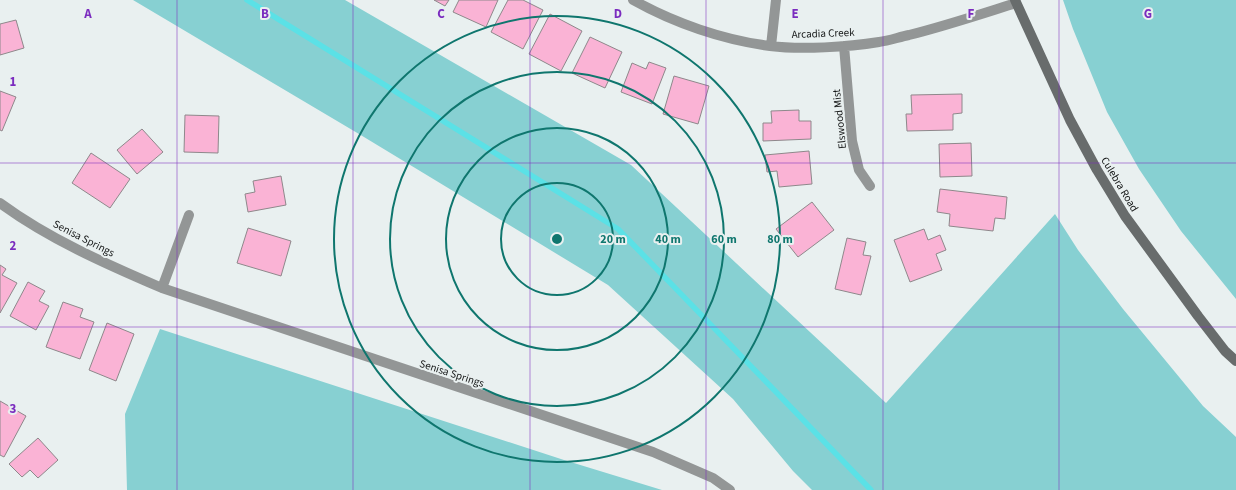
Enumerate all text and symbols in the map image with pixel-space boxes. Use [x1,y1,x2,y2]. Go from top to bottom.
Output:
text: A [83,5,92,23]
text: B [261,5,269,23]
text: C [437,5,445,23]
text: D [614,5,622,23]
text: E [791,5,799,23]
text: F [968,5,975,23]
text: G [1144,5,1152,23]
street label: Arcadia Creek [791,25,855,42]
text: 1 [10,73,17,91]
street label: Elswood Mist [829,88,850,150]
street label: Culebra Road [1097,154,1142,214]
street label: Senisa Springs [50,217,117,261]
text: 20 m [600,231,626,248]
text: 40 m [655,231,681,248]
text: 60 m [711,231,737,248]
text: 80 m [767,231,793,248]
centre of rings [550,232,564,246]
text: 2 [10,237,17,255]
street label: Senisa Springs [418,356,486,391]
text: 3 [10,400,17,418]

